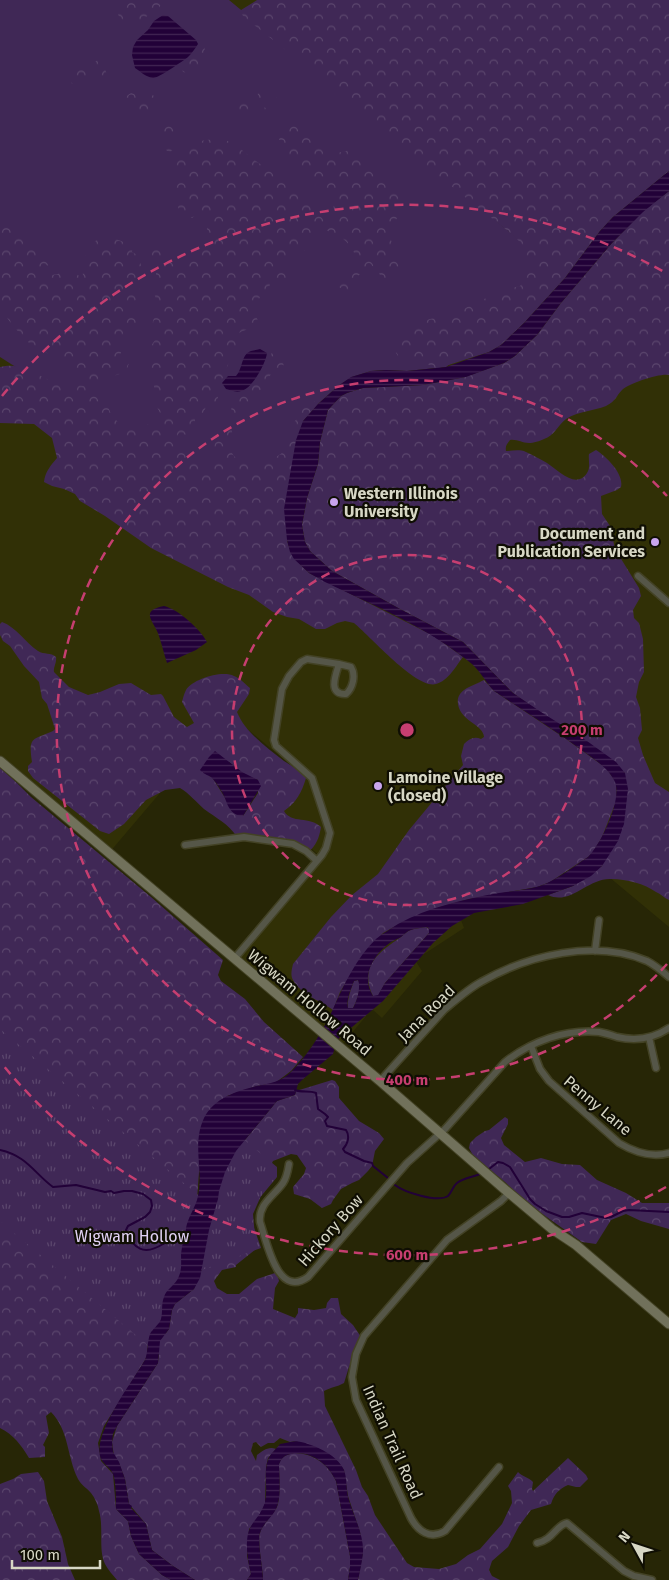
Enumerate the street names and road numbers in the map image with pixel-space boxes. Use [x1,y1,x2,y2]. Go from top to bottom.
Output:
street label: Wigwam Hollow Road [244,945,375,1060]
street label: Jana Road [394,981,459,1046]
street label: Penny Lane [560,1071,636,1139]
street label: Hickory Bow [294,1190,367,1270]
street label: Indian Trail Road [359,1382,426,1502]

